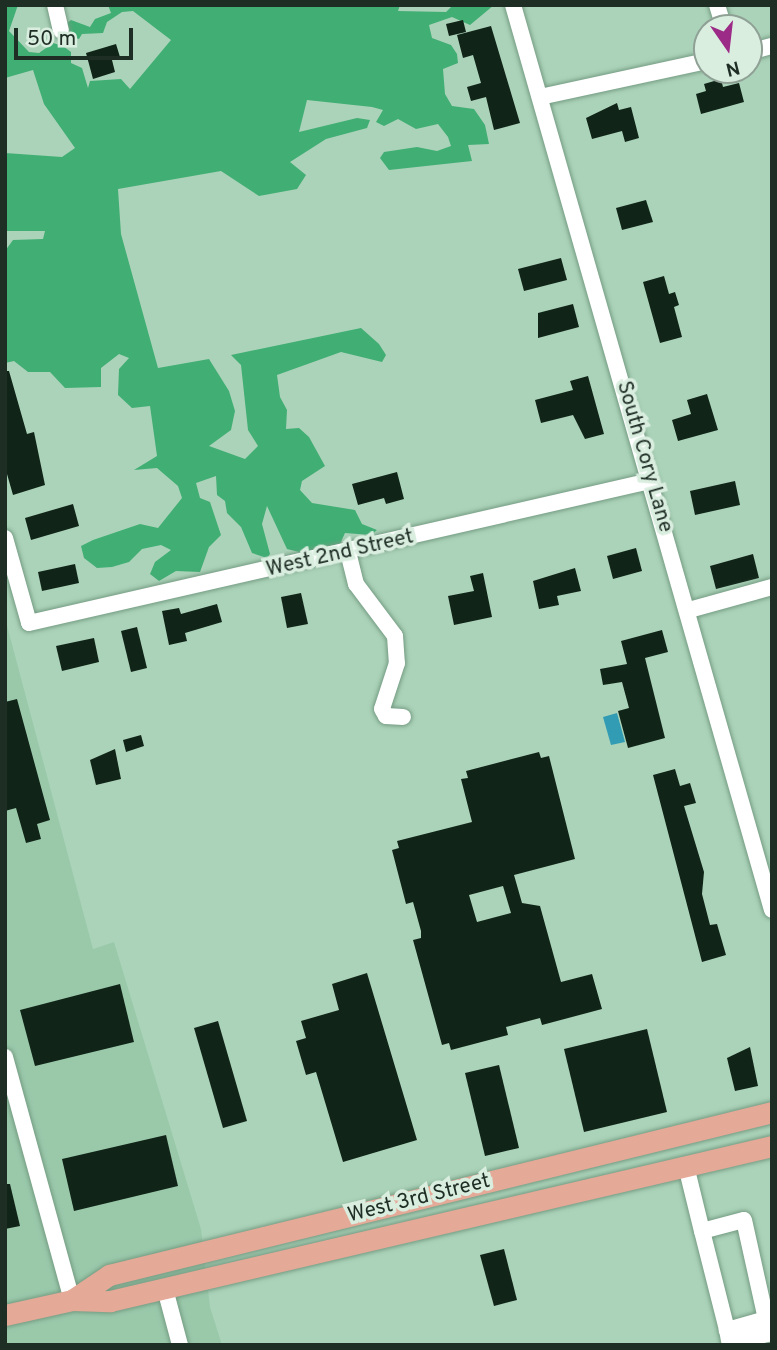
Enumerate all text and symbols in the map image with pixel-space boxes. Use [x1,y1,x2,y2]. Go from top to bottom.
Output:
scale bar [18,14,136,58]
north arrow [693,14,763,84]
text: 50 m [27,26,76,53]
text: N [723,54,742,81]
street label: South Cory Lane [610,378,678,536]
street label: West 2nd Street [264,525,416,583]
street label: West 3rd Street [345,1169,493,1229]

